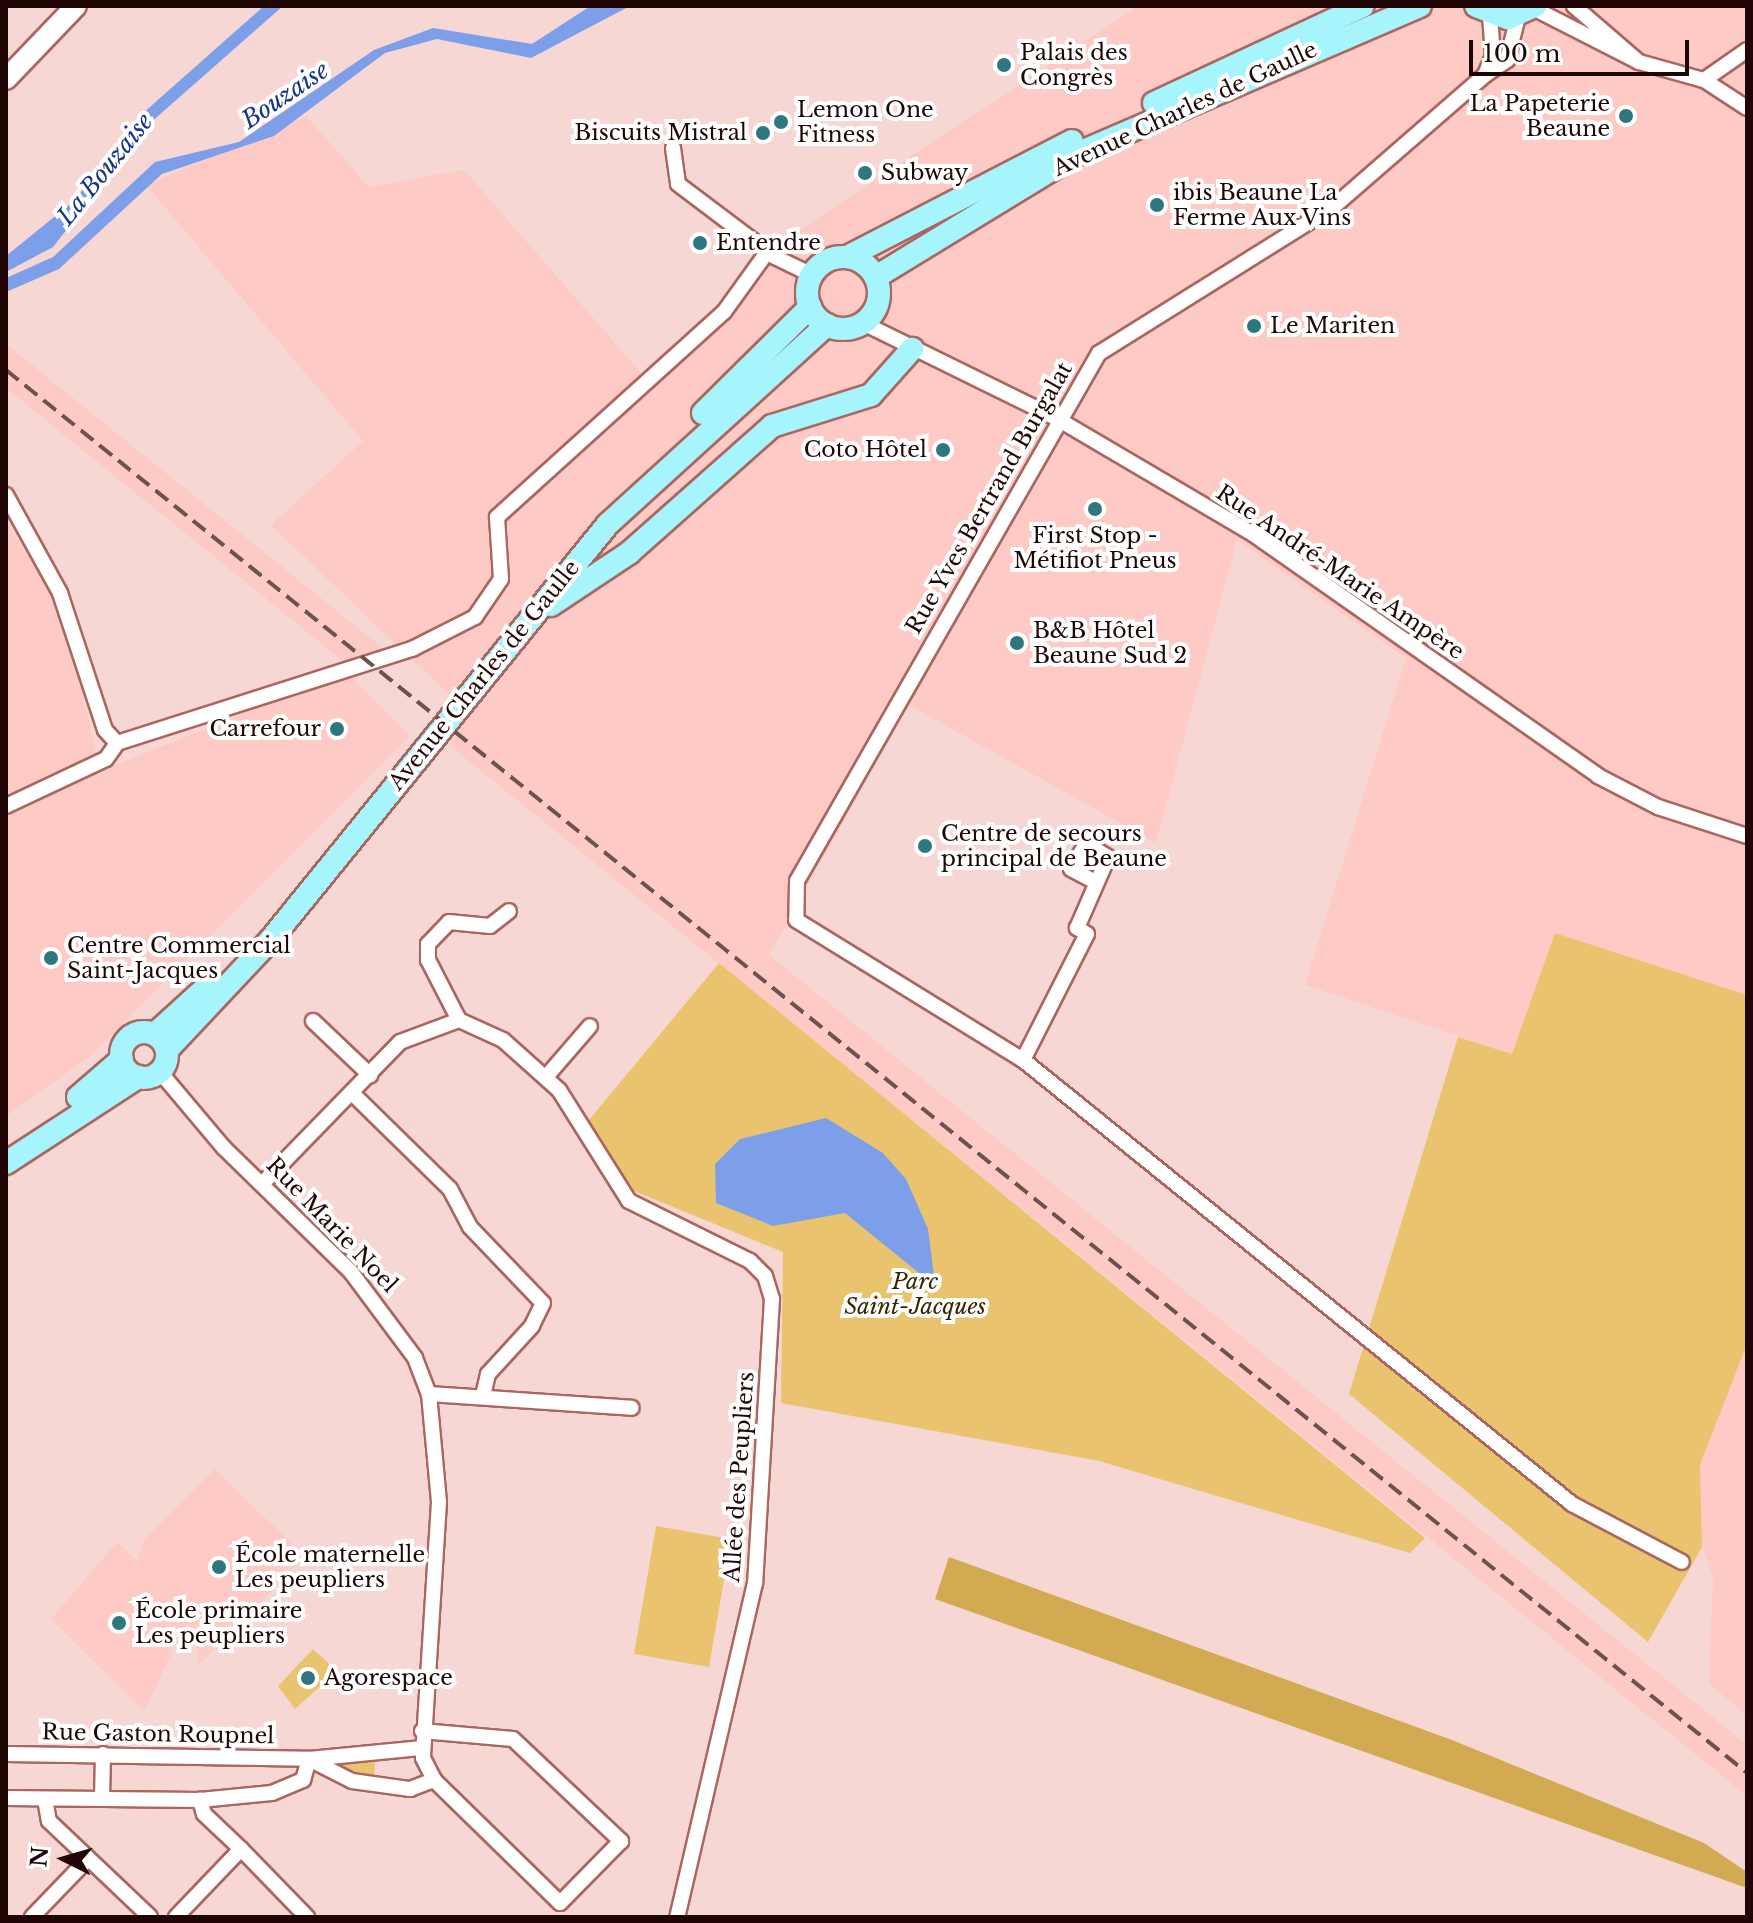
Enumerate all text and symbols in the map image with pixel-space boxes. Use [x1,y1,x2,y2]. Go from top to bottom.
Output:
scale bar [1473,24,1693,74]
street label: Avenue Charles de Gaulle [1049,36,1321,182]
place label: Palais des Congrès [1020,39,1128,90]
text: 100 m [1483,39,1561,68]
water label: Bouzaise [236,55,334,135]
marker: Palais des Congrès [995,56,1013,74]
place label: La Papeterie Beaune [1469,90,1610,142]
place label: Lemon One Fitness [797,96,934,148]
water label: La Bouzaise [51,107,159,231]
marker: La Papeterie Beaune [1617,107,1635,125]
marker: Lemon One Fitness [772,113,790,131]
place label: Biscuits Mistral [574,120,747,146]
marker: Biscuits Mistral [754,124,772,142]
place label: Subway [881,160,968,186]
marker: Subway [856,164,874,182]
place label: ibis Beaune La Ferme Aux Vins [1173,179,1353,230]
marker: ibis Beaune La Ferme Aux Vins [1148,196,1166,214]
place label: Entendre [716,230,821,256]
marker: Entendre [691,234,709,252]
place label: Le Mariten [1270,313,1395,339]
marker: Le Mariten [1245,317,1263,335]
street label: Rue Yves Bertrand Burgalat [900,357,1078,639]
place label: Coto Hôtel [804,437,927,463]
marker: Coto Hôtel [934,441,952,459]
street label: Rue André-Marie Ampère [1210,479,1470,665]
marker: First Stop - Métifiot Pneus [1086,500,1104,518]
place label: First Stop - Métifiot Pneus [1014,522,1176,574]
street label: Avenue Charles de Gaulle [383,555,585,795]
place label: B&B Hôtel Beaune Sud 2 [1033,617,1187,668]
marker: B&B Hôtel Beaune Sud 2 [1008,634,1026,652]
place label: Carrefour [209,716,321,742]
marker: Carrefour [328,720,346,738]
place label: Centre de secours principal de Beaune [941,820,1167,872]
marker: Centre de secours principal de Beaune [916,837,934,855]
place label: Centre Commercial Saint-Jacques [67,932,291,984]
marker: Centre Commercial Saint-Jacques [42,949,60,967]
street label: Rue Marie Noel [261,1152,403,1298]
park label: Parc Saint-Jacques [844,1268,986,1320]
street label: Allée des Peupliers [718,1371,760,1583]
place label: École maternelle Les peupliers [235,1541,425,1592]
marker: École maternelle Les peupliers [210,1558,228,1576]
place label: École primaire Les peupliers [135,1597,302,1648]
marker: École primaire Les peupliers [110,1614,128,1632]
place label: Agorespace [324,1665,453,1691]
marker: Agorespace [299,1669,317,1687]
street label: Rue Gaston Roupnel [41,1719,275,1749]
north arrow [24,1819,104,1899]
text: N [25,1845,54,1868]

